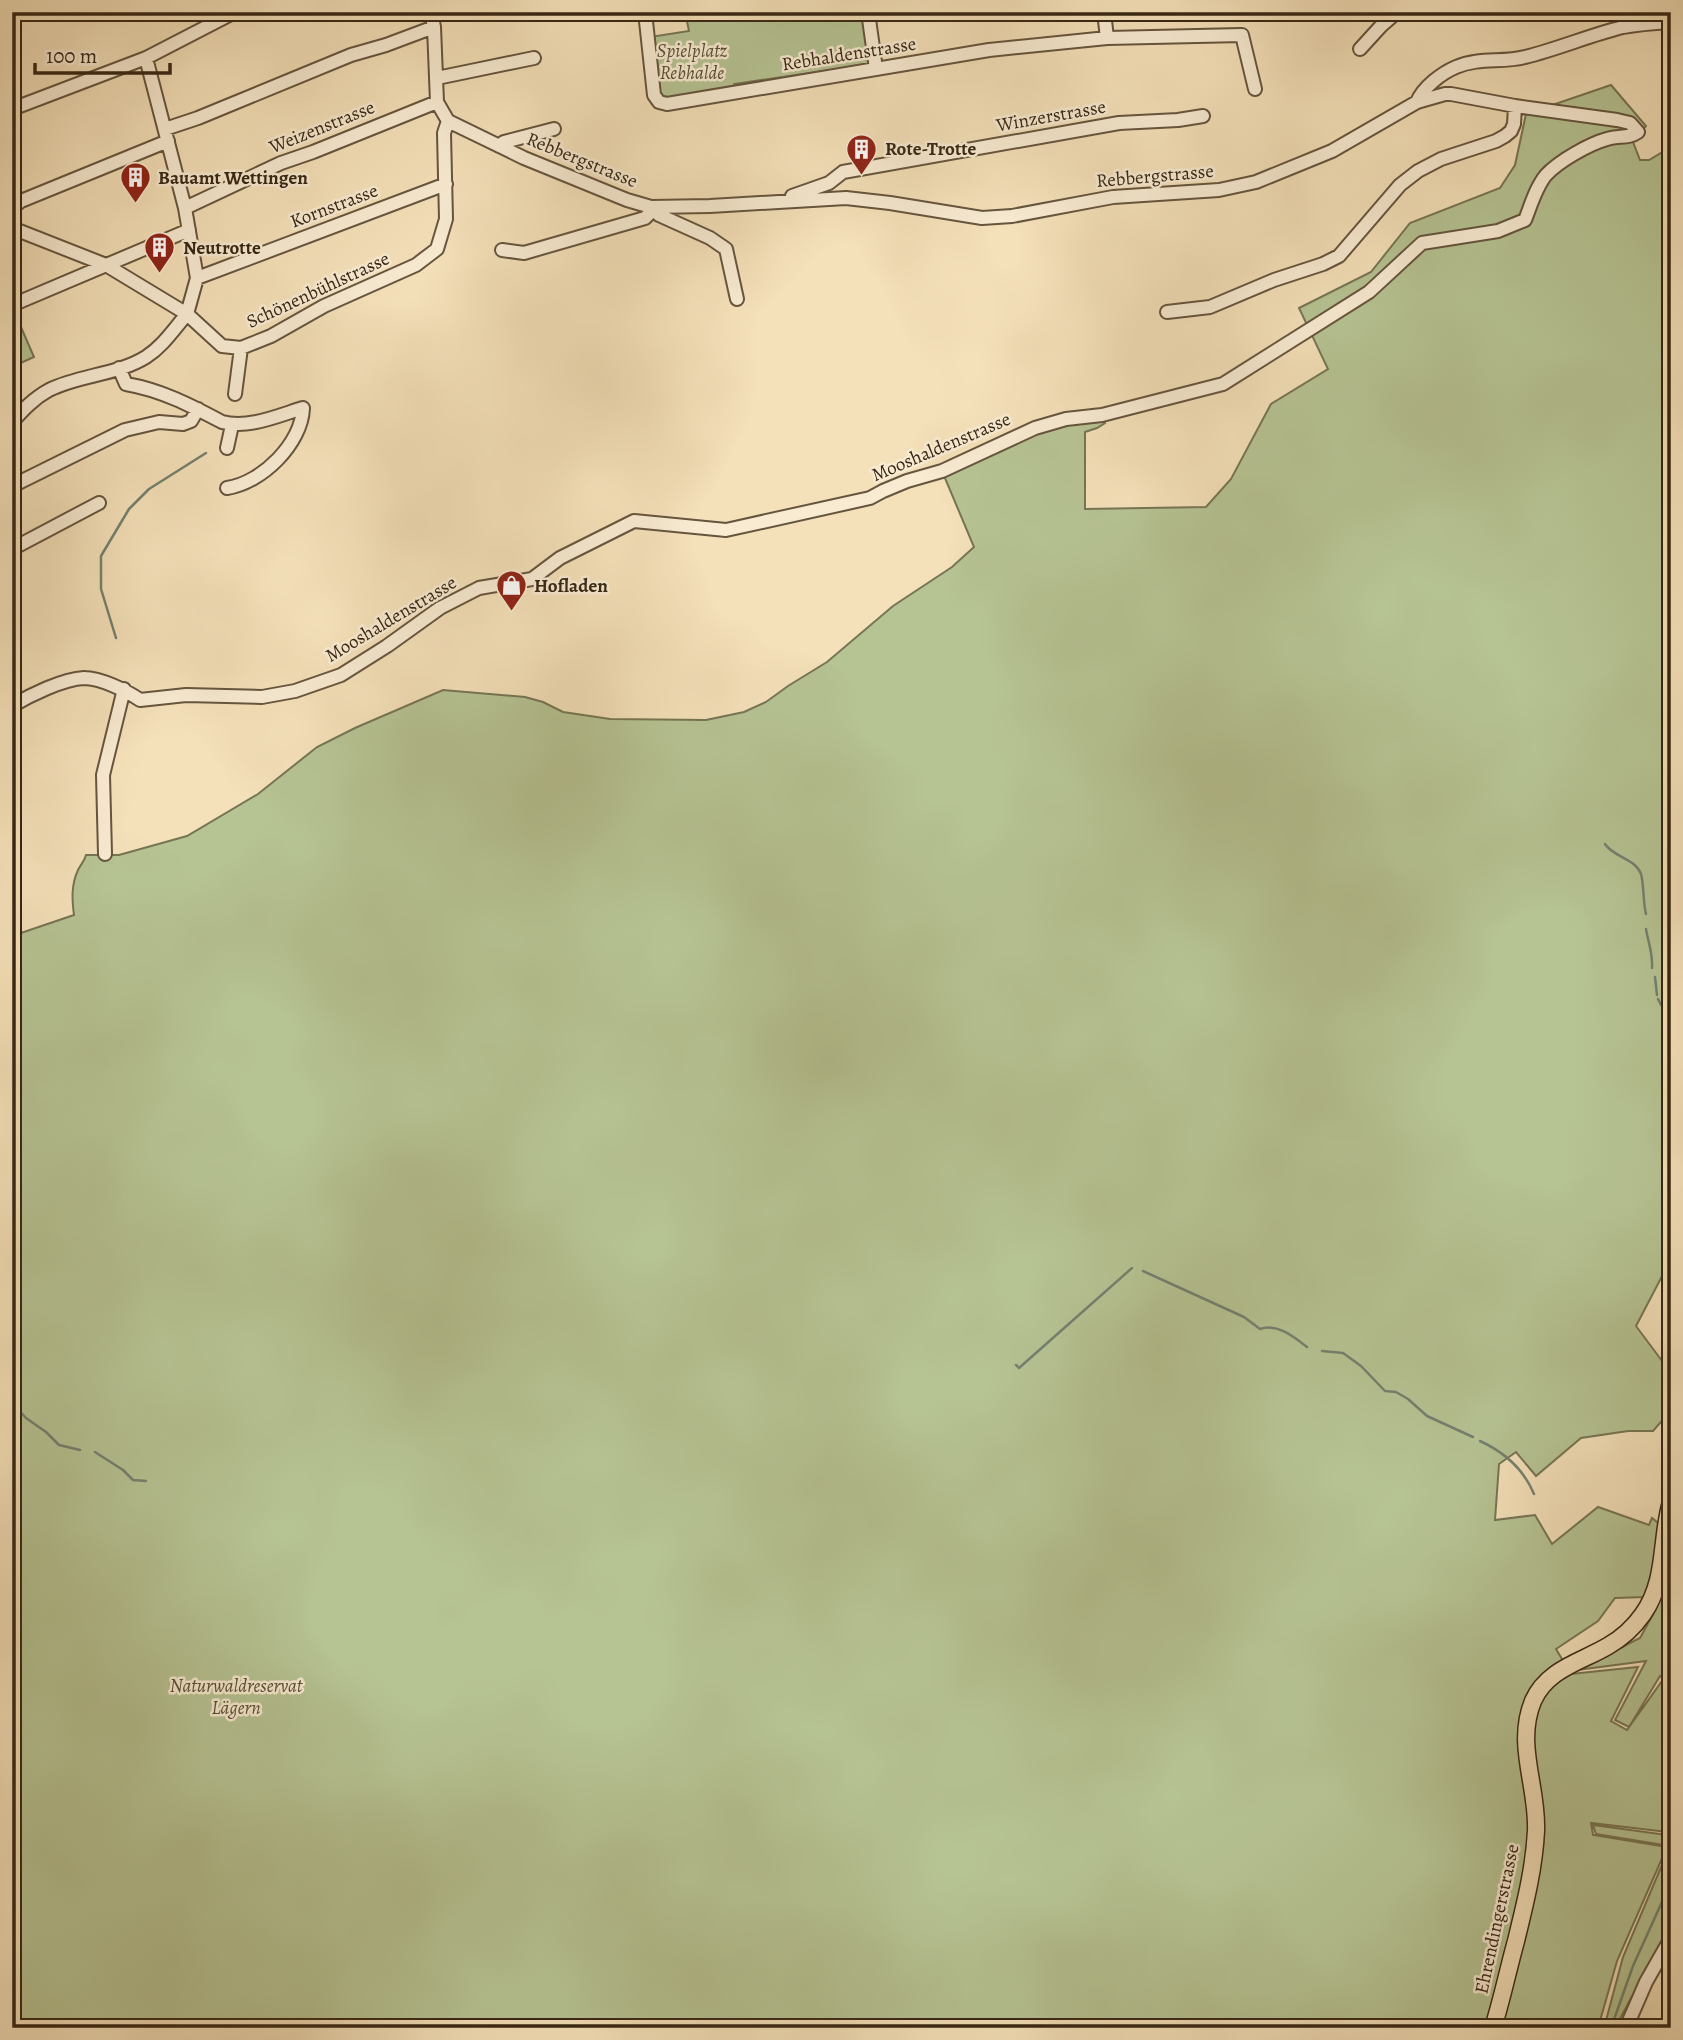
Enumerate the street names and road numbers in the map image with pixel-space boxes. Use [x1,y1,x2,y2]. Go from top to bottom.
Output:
street label: Rebhaldenstrasse [780,31,918,77]
street label: Weizenstrasse [265,94,379,160]
street label: Winzerstrasse [993,94,1108,139]
street label: Rebbergstrasse [523,126,641,194]
street label: Rebbergstrasse [1095,158,1215,194]
street label: Kornstrasse [286,177,382,235]
street label: Schönenbühlstrasse [242,245,394,335]
street label: Mooshaldenstrasse [867,406,1015,488]
street label: Mooshaldenstrasse [321,570,461,668]
street label: Ehrendingerstrasse [1468,1842,1526,1996]

